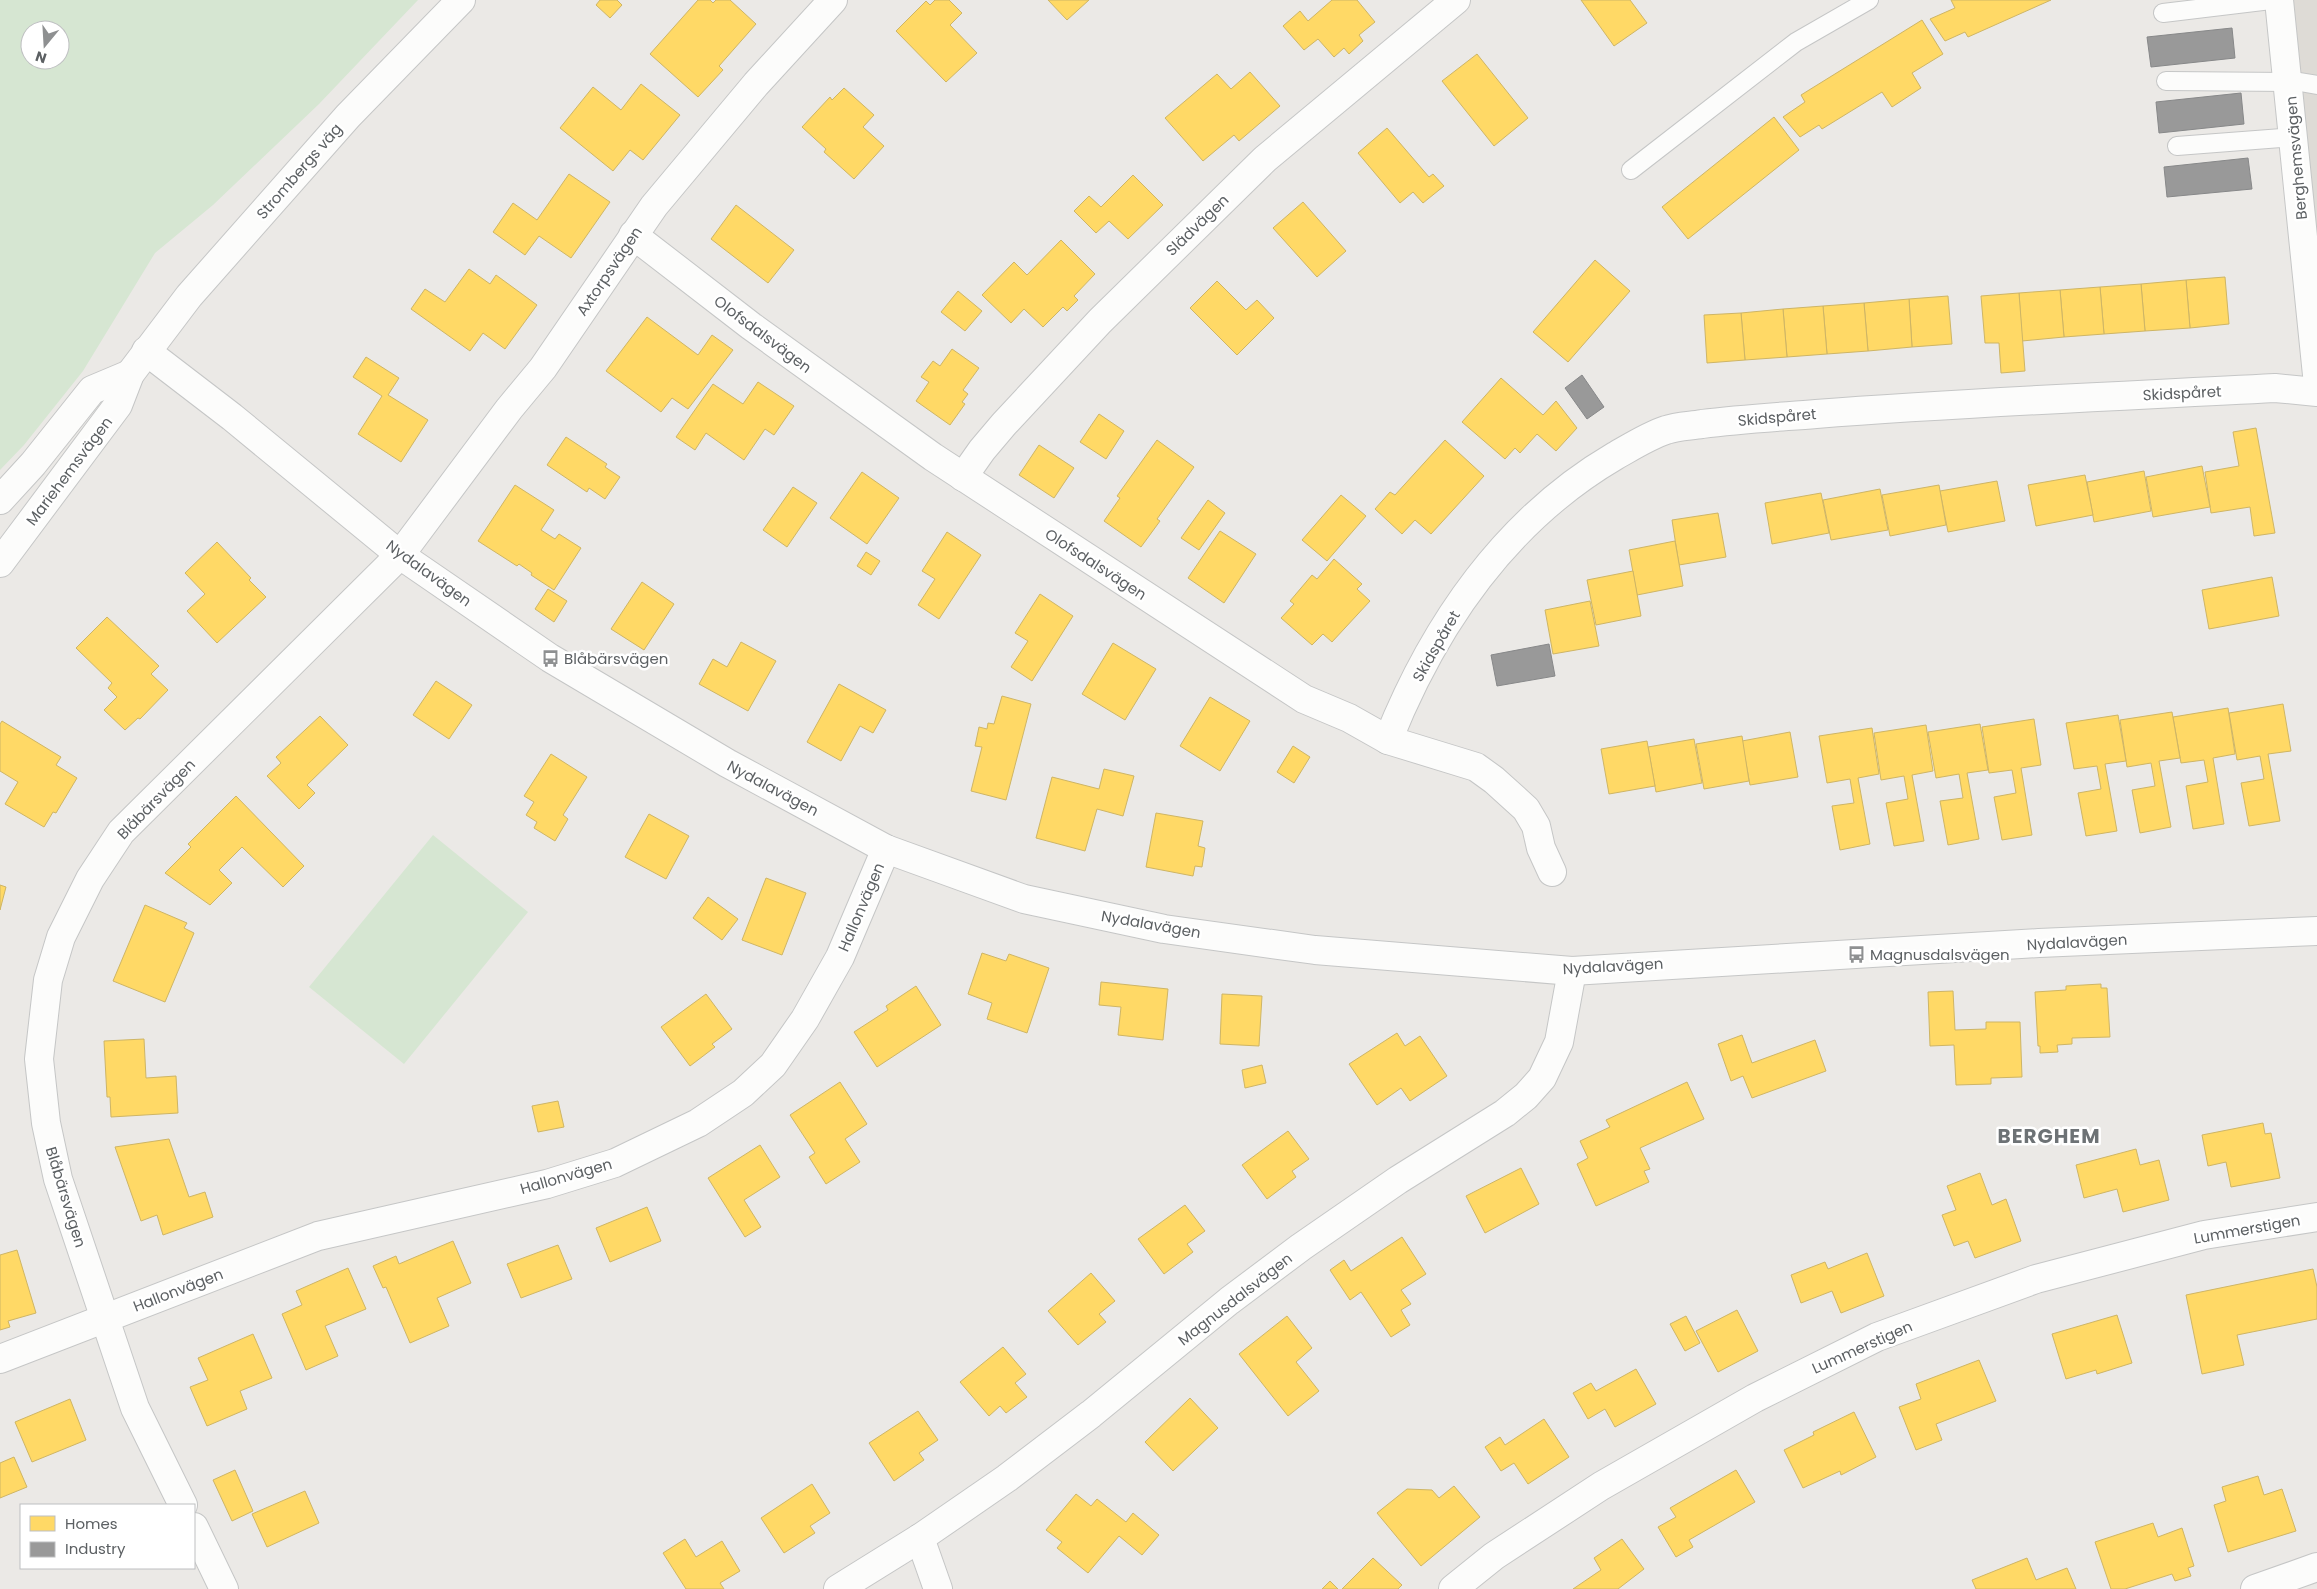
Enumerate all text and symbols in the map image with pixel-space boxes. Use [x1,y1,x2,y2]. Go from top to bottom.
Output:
north arrow [20,20,70,70]
text: N [33,46,49,69]
street label: Berghemsvägen [2280,95,2312,221]
street label: Strombergs väg [252,119,346,223]
street label: Slädvägen [1161,190,1233,260]
street label: Axtorpsvägen [571,222,647,320]
street label: Olofsdalsvägen [710,290,816,378]
street label: Skidspåret [2142,380,2222,406]
street label: Skidspåret [1737,403,1817,431]
street label: Mariehemsvägen [21,412,117,530]
street label: Olofsdalsvägen [1041,523,1151,605]
street label: Nydalavägen [382,535,476,611]
street label: Skidspåret [1407,607,1465,685]
bus stop icon: Blåbärsvägen [540,648,560,668]
place label: Blåbärsvägen [564,648,668,669]
street label: Blåbärsvägen [112,754,200,844]
street label: Nydalavägen [724,755,822,821]
street label: Hallonvägen [833,859,889,955]
street label: Nydalavägen [1100,905,1202,943]
street label: Nydalavägen [2026,929,2128,955]
bus stop icon: Magnusdalsvägen [1846,944,1866,964]
place label: Magnusdalsvägen [1870,944,2010,965]
street label: Nydalavägen [1562,953,1664,979]
district label: BERGHEM [1997,1122,2101,1150]
street label: Blåbärsvägen [41,1144,91,1250]
street label: Hallonvägen [518,1153,614,1199]
street label: Lummerstigen [2192,1209,2302,1249]
street label: Magnusdalsvägen [1174,1248,1296,1350]
street label: Hallonvägen [130,1263,226,1317]
street label: Lummerstigen [1808,1315,1916,1379]
legend [20,1504,195,1569]
text: Homes [65,1513,118,1534]
text: Industry [65,1538,126,1559]

